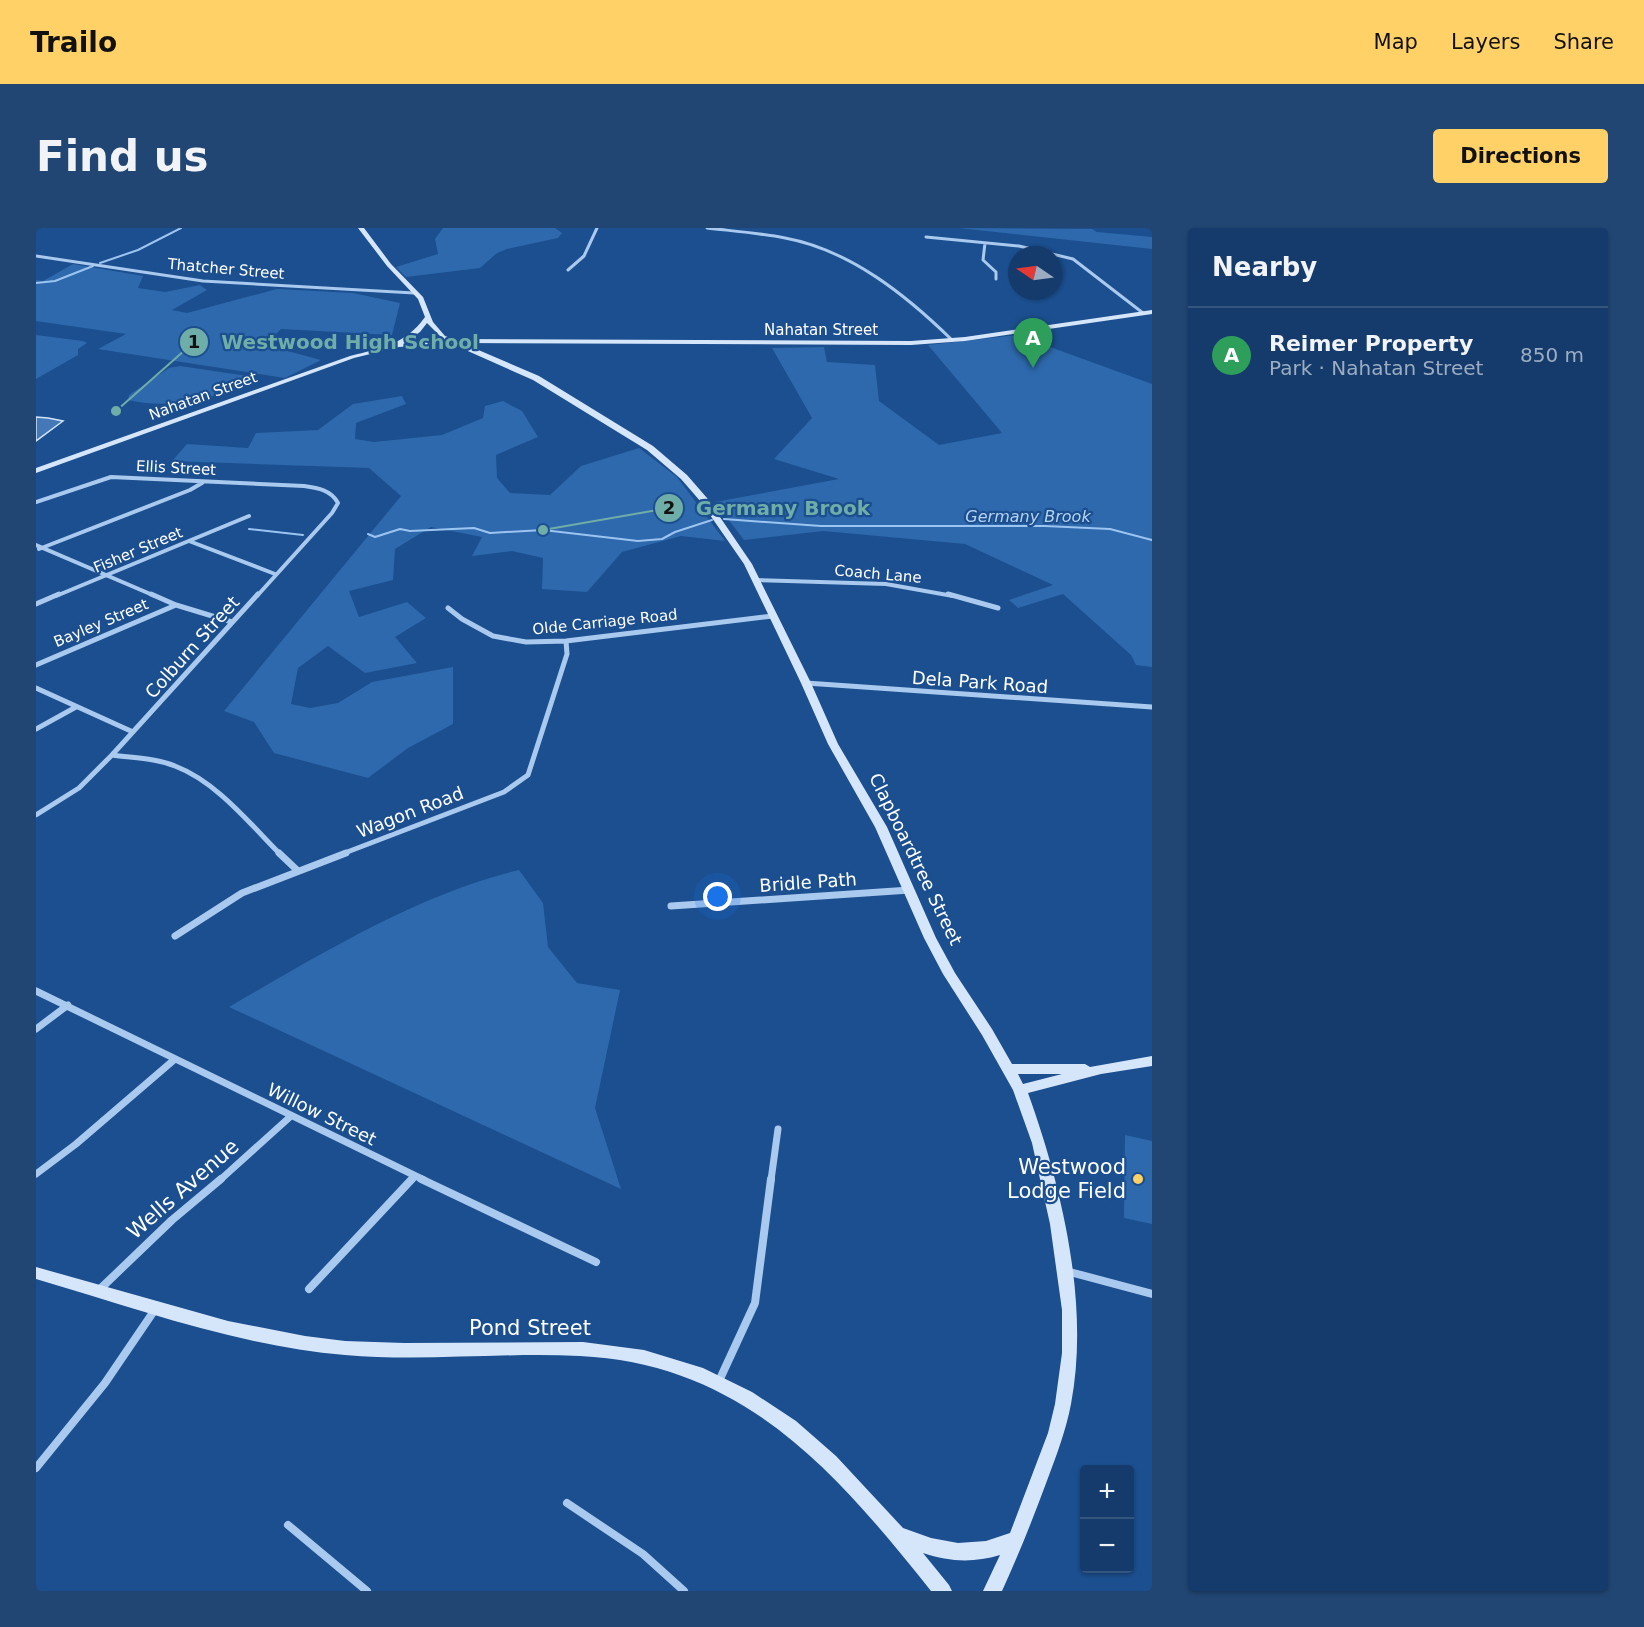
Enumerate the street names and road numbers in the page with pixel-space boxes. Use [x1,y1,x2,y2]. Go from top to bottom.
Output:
street label: Thatcher Street [166,255,285,283]
street label: Nahatan Street [764,321,878,339]
street label: Nahatan Street [146,368,260,424]
street label: Ellis Street [136,457,217,479]
street label: Fisher Street [91,523,185,577]
street label: Coach Lane [834,561,922,587]
street label: Colburn Street [141,592,243,702]
street label: Bayley Street [51,595,151,651]
street label: Olde Carriage Road [532,605,678,639]
street label: Dela Park Road [911,667,1049,697]
street label: Clapboardtree Street [865,770,967,948]
street label: Wagon Road [354,782,466,842]
street label: Bridle Path [759,868,857,896]
street label: Willow Street [264,1079,380,1149]
street label: Wells Avenue [122,1134,244,1244]
street label: Pond Street [469,1316,591,1340]

